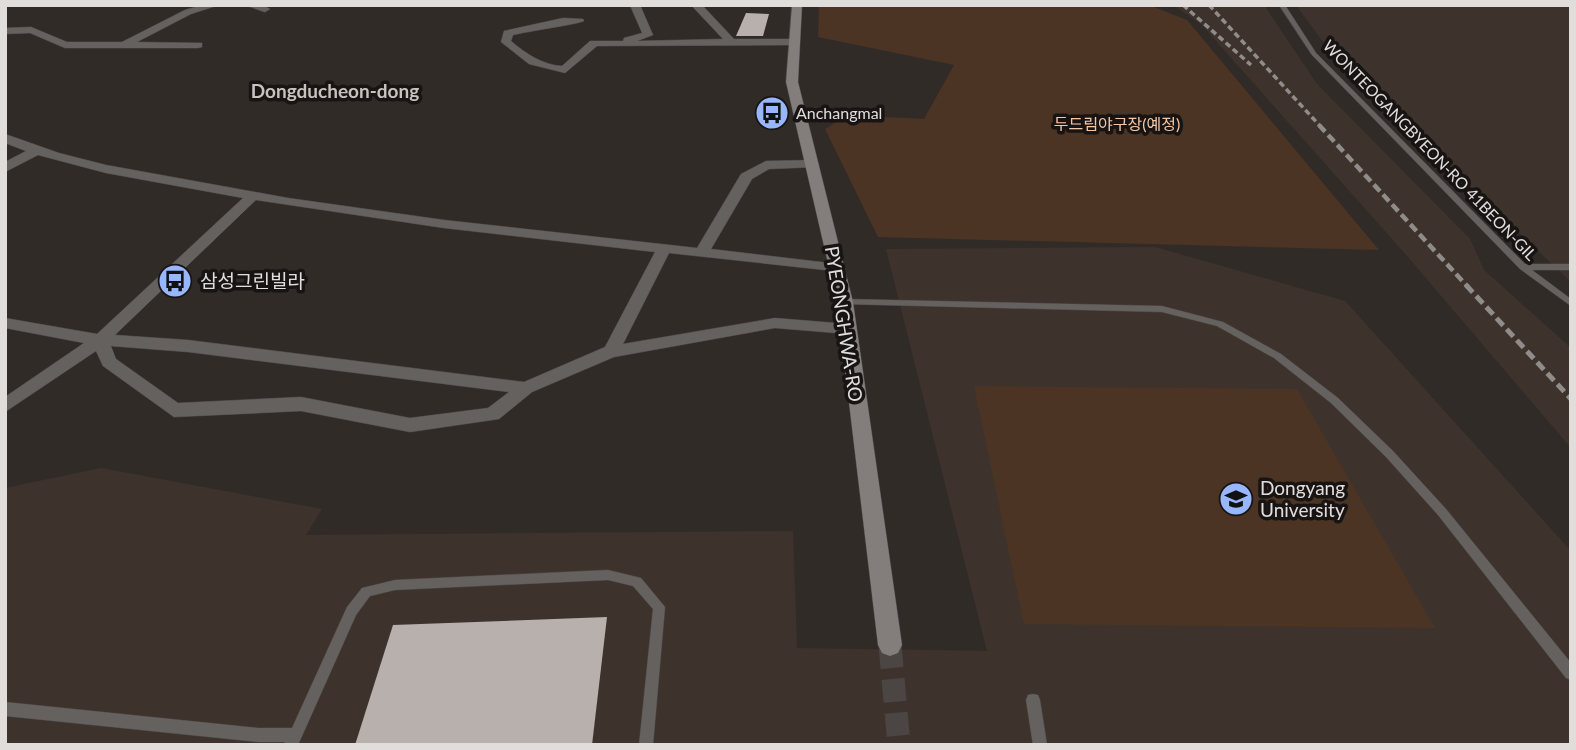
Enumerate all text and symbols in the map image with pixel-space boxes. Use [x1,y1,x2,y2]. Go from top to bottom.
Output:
street label: WONTEOGANGBYEON-RO 41BEON-GIL [1320,36,1541,264]
district label: Dongducheon-dong [251,79,419,102]
bus stop icon: Anchangmal [753,94,791,132]
place label: Anchangmal [796,103,882,122]
park label: 두드림야구장(예정) [1054,114,1180,133]
street label: PYEONGHWA-RO [821,244,868,404]
bus stop icon: 삼성그린빌라 [156,262,194,300]
place label: 삼성그린빌라 [200,269,305,292]
place label: Dongyang University [1260,476,1345,521]
school or university icon: Dongyang University [1217,480,1255,518]

